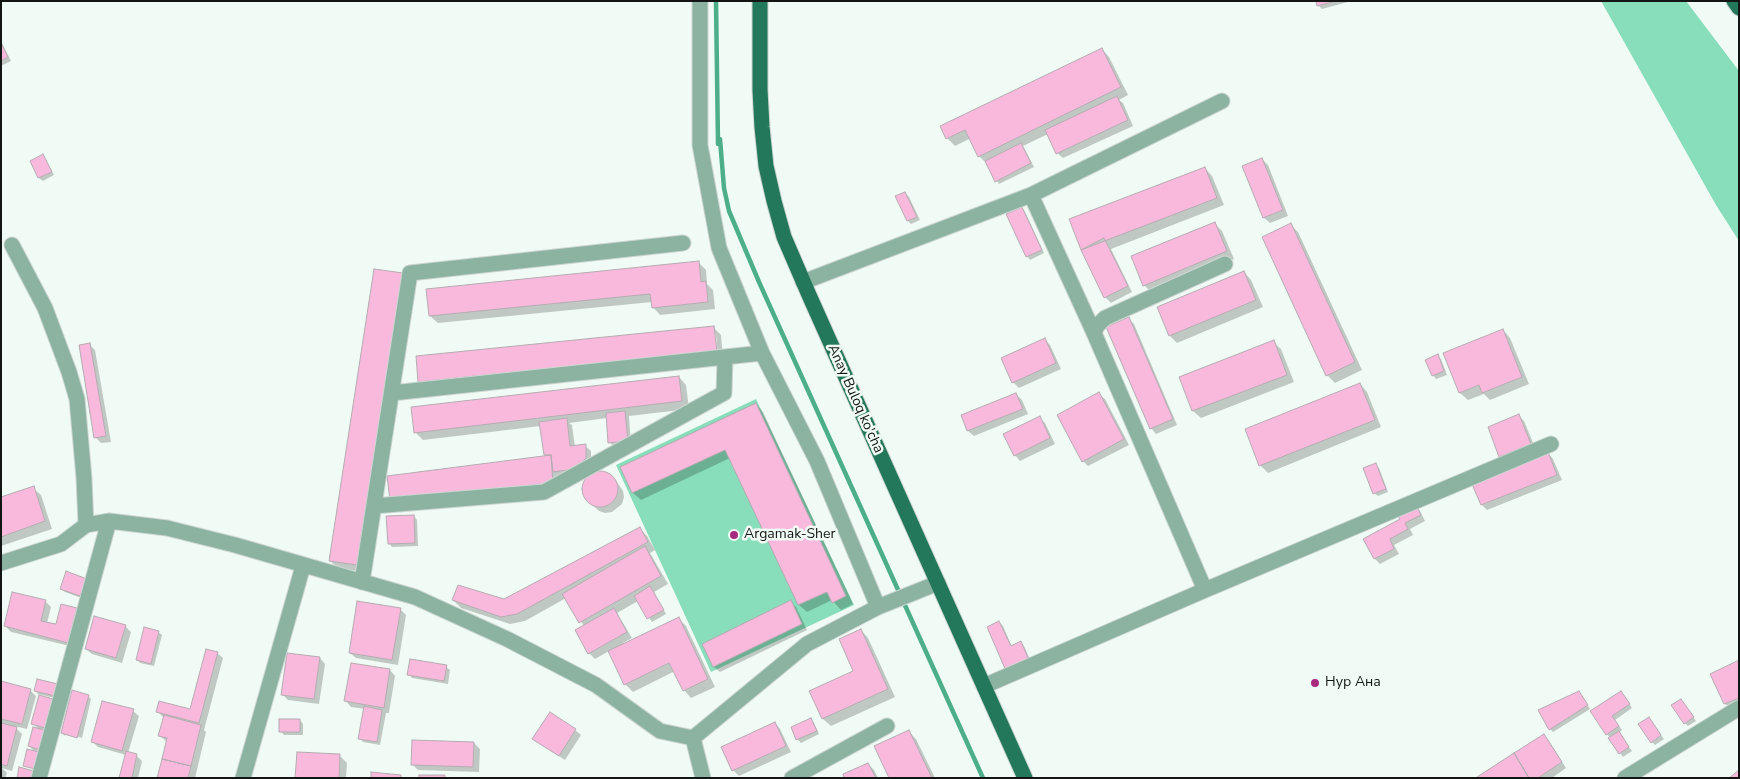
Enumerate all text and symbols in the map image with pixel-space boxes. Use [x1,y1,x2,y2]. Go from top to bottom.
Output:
street label: Anay Buloq ko'cha [824,342,886,456]
place label: Argamak-Sher [744,527,835,543]
marker: Argamak-Sher [728,529,740,541]
place label: Нур Ана [1325,675,1381,691]
marker: Нур Ана [1309,677,1321,689]

